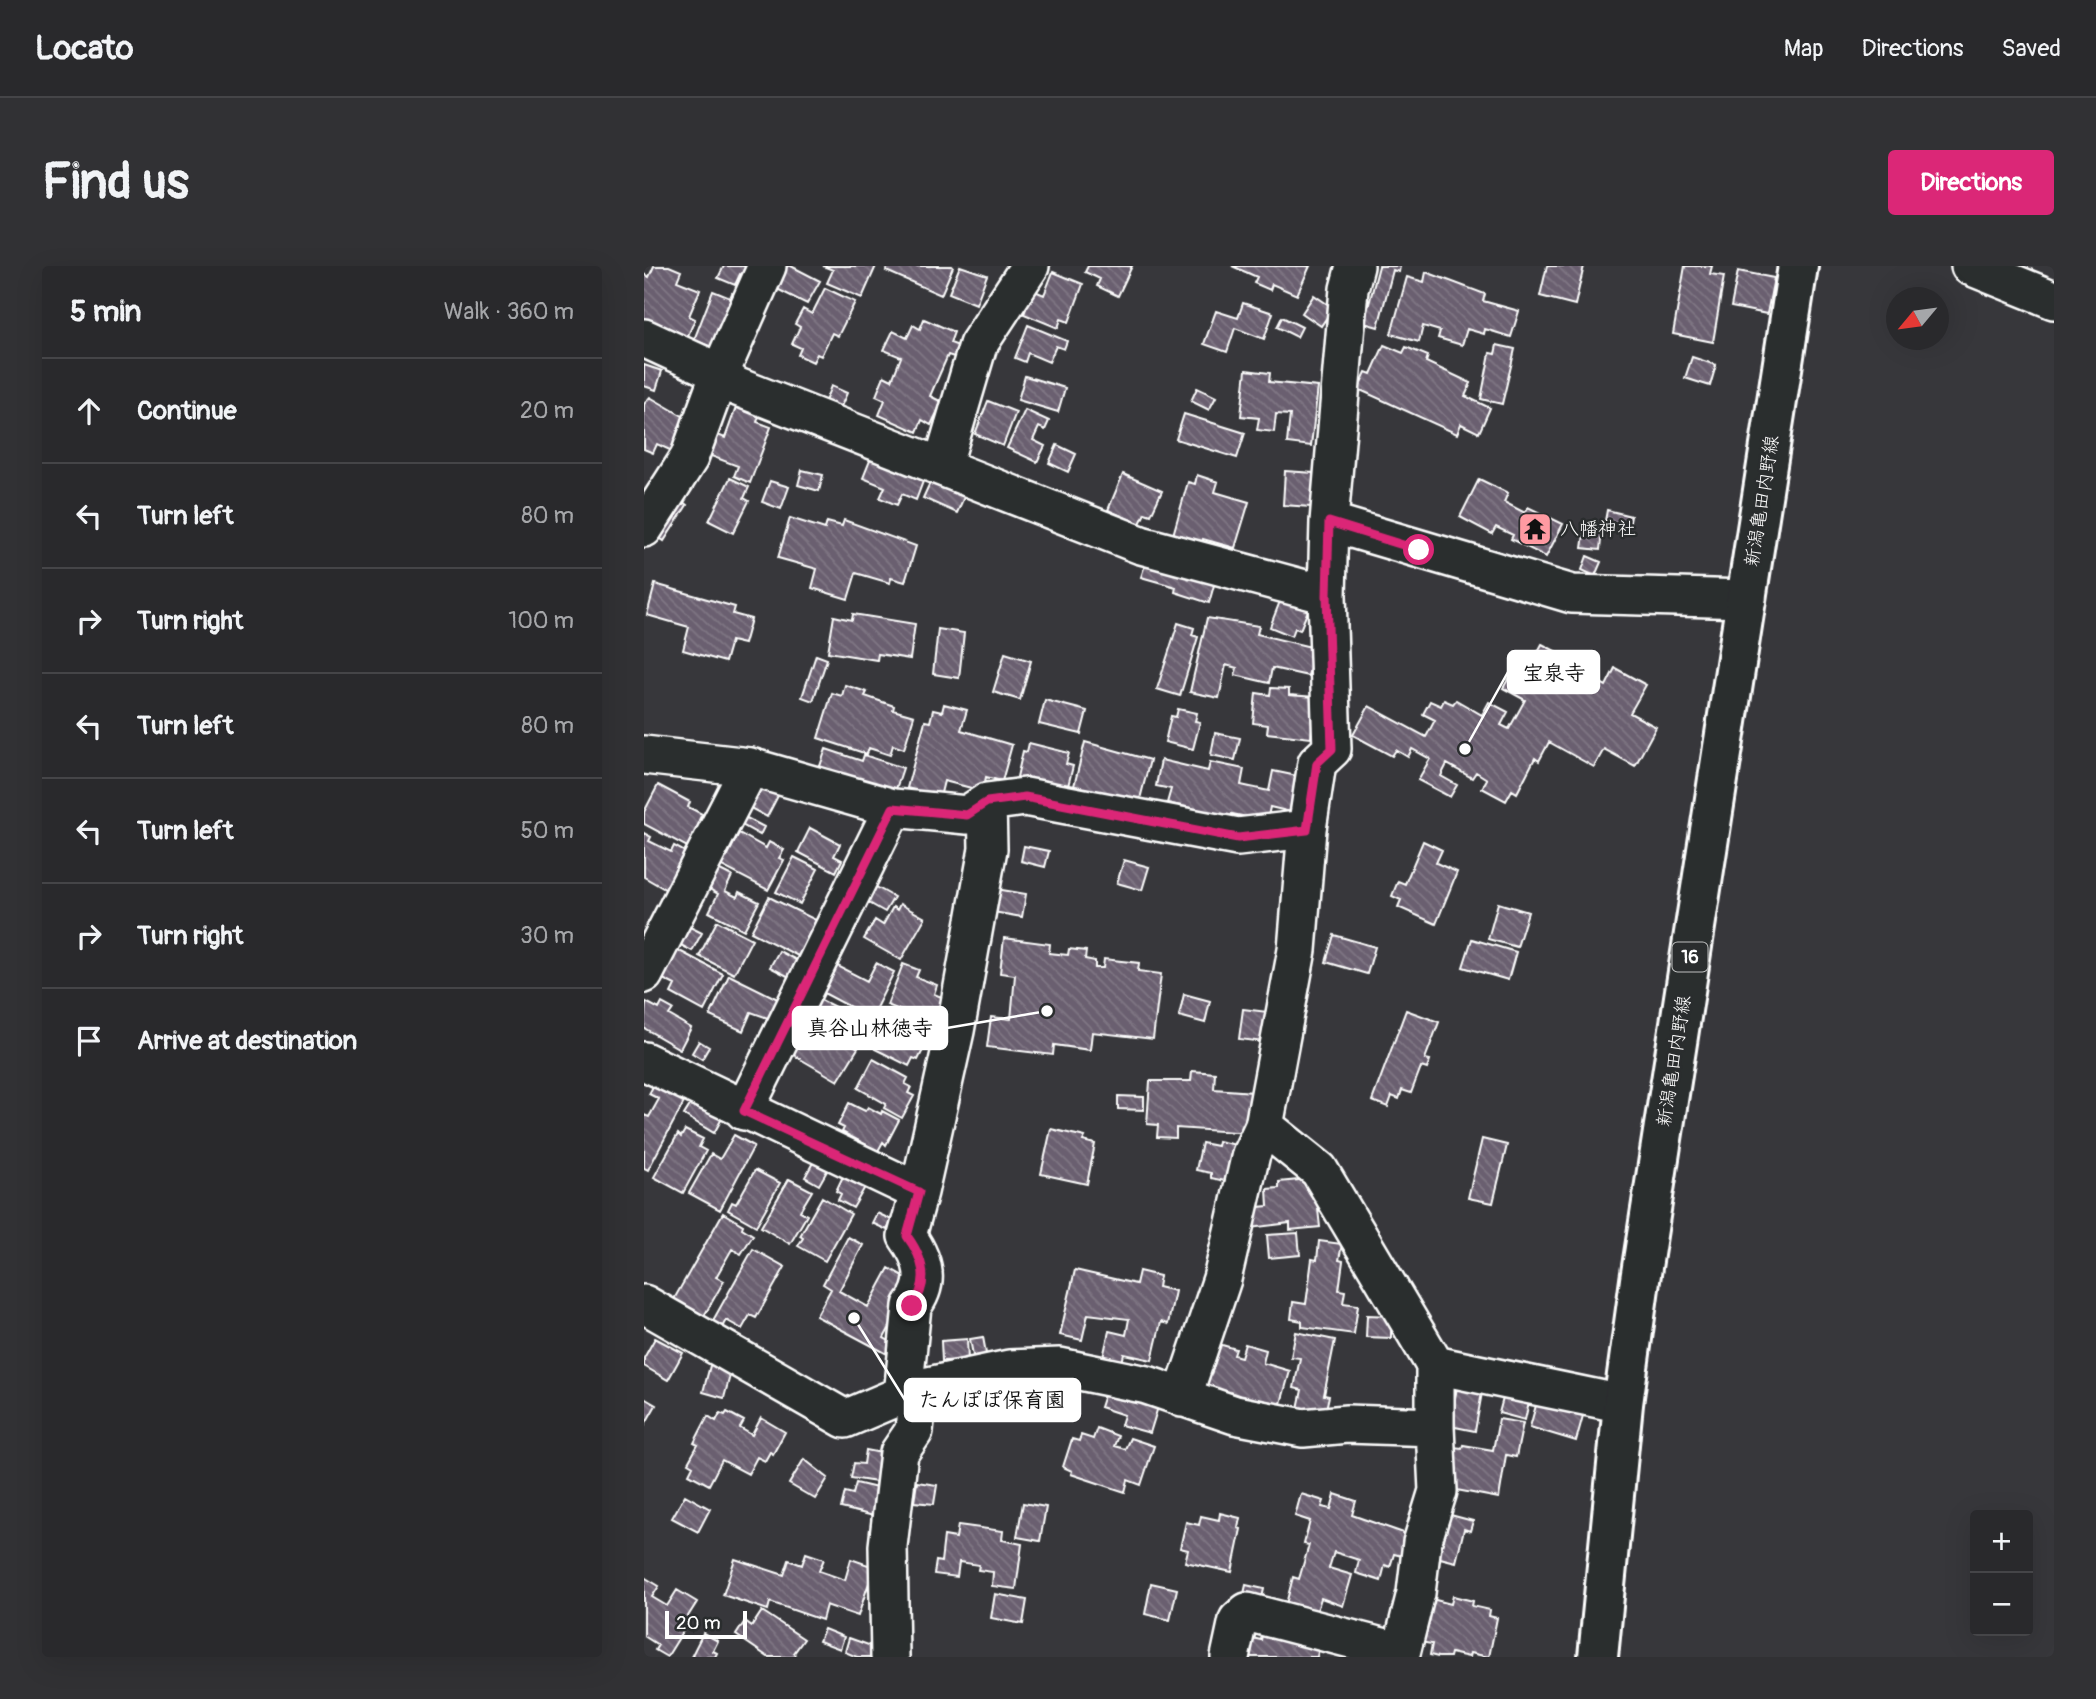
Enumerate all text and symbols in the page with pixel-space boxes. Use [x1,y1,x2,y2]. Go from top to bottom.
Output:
text: Locato [35,28,133,69]
text: Map [1784,34,1824,63]
text: Directions [1862,34,1963,63]
text: Saved [2001,34,2061,63]
button: Directions [1888,150,2054,215]
text: Find us [42,152,189,213]
north arrow [1886,287,1949,350]
text: 5 min [70,293,141,330]
text: Walk · 360 m [444,297,574,326]
icon: ahead [70,392,108,430]
text: Continue [137,395,237,427]
text: 20 m [520,396,574,425]
street label: 新潟亀田内野線 [1740,433,1784,569]
icon: left [70,497,108,535]
text: Turn left [137,500,233,532]
text: 80 m [521,501,574,530]
temple icon: 八幡神社 [1516,510,1554,548]
place label: 八幡神社 [1560,517,1636,541]
route start [1403,534,1434,565]
icon: right [70,602,108,640]
text: Turn right [137,605,243,637]
text: 100 m [508,606,574,635]
callout: 宝泉寺 [1508,651,1599,693]
text: 宝泉寺 [1523,660,1586,687]
icon: left [70,707,108,745]
text: Turn left [137,710,233,742]
text: 80 m [521,711,574,740]
icon: left [70,812,108,850]
text: Turn left [137,815,233,847]
text: 50 m [520,816,574,845]
icon: right [70,917,108,955]
text: Turn right [137,920,243,952]
text: 30 m [520,921,574,950]
road number: 16 [1672,942,1708,972]
street label: 新潟亀田内野線 [1652,993,1696,1129]
callout: 真谷山林徳寺 [793,1007,947,1049]
text: 真谷山林徳寺 [807,1015,933,1042]
icon: arrive [70,1022,108,1060]
text: Arrive at destination [137,1025,357,1057]
route end [896,1290,927,1321]
callout: たんぽぽ保育園 [905,1379,1080,1421]
text: たんぽぽ保育園 [919,1387,1066,1414]
map controls [1970,1510,2033,1636]
button: + [1970,1510,2033,1573]
button: − [1970,1573,2033,1636]
scale bar [665,1608,747,1640]
text: 20 m [676,1611,721,1635]

